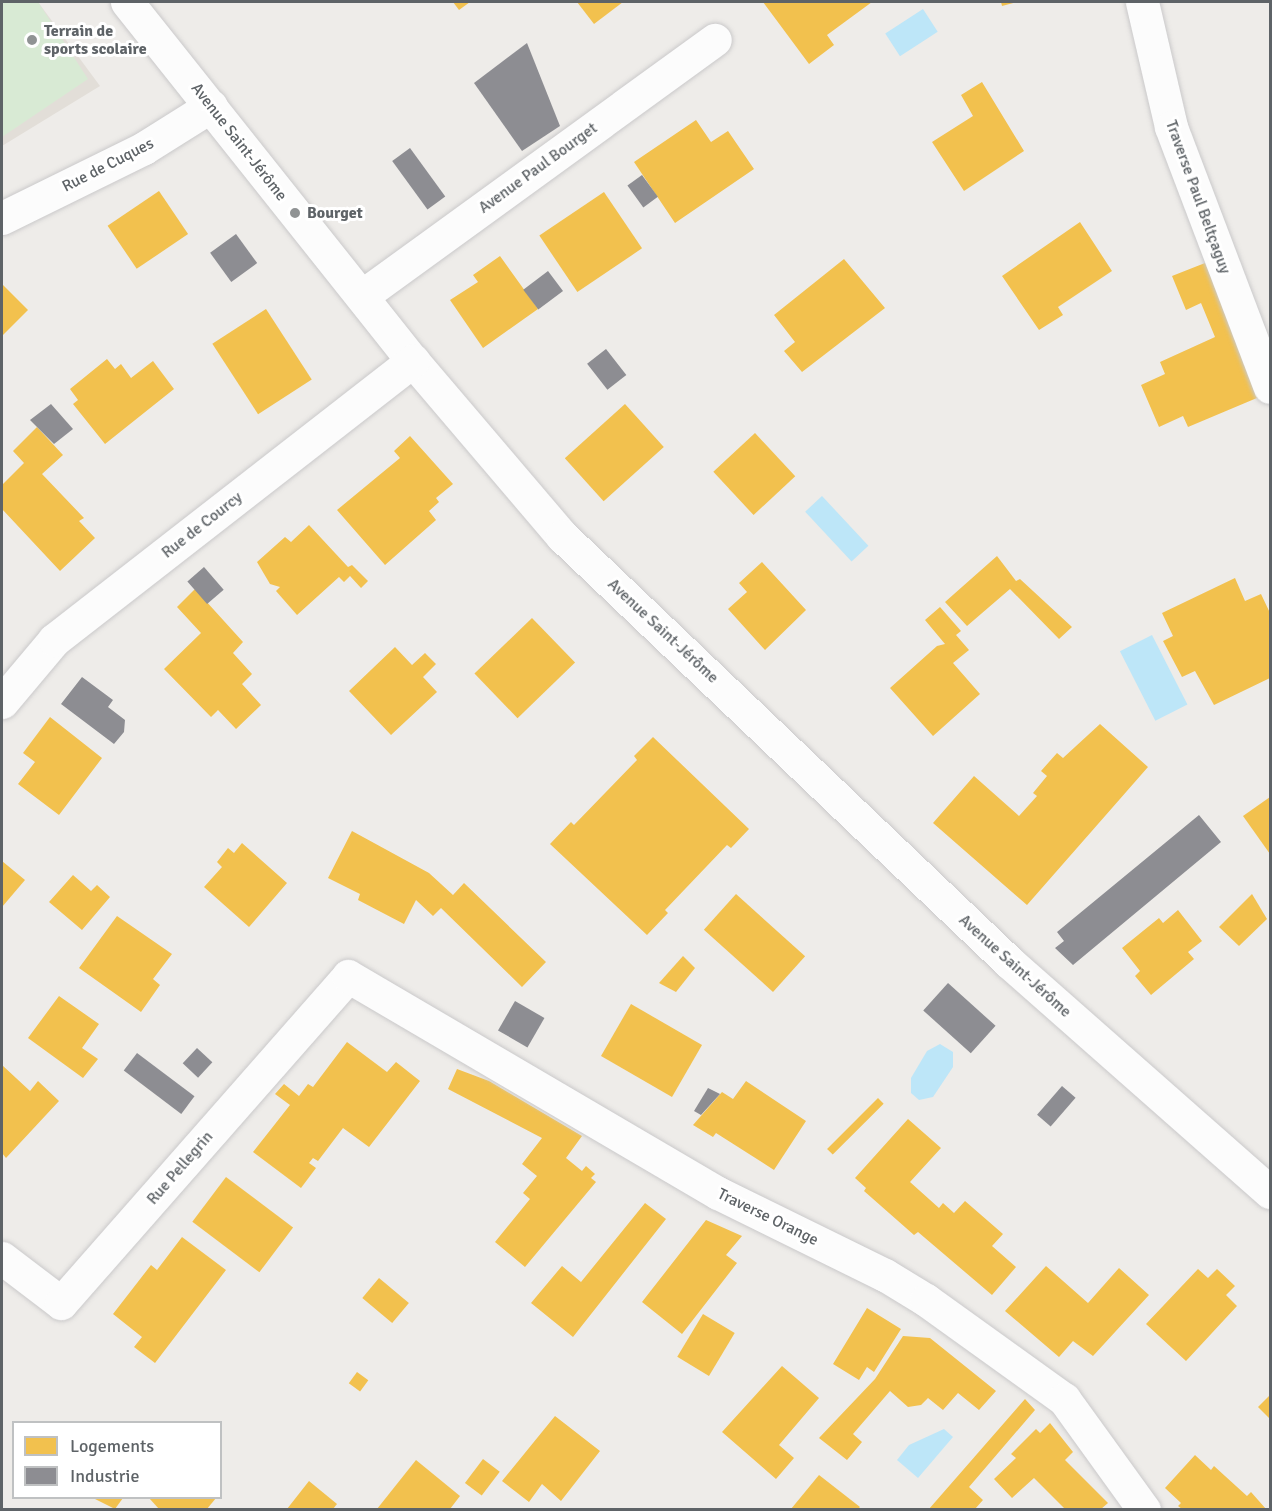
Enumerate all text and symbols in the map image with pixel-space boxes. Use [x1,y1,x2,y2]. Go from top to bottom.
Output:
place label: Terrain de sports scolaire [44,21,147,59]
marker: Terrain de sports scolaire [25,33,39,47]
street label: Avenue Saint-Jérôme [187,79,291,205]
street label: Traverse Paul Beltçaguy [1161,118,1235,276]
street label: Avenue Paul Bourget [475,119,601,217]
street label: Rue de Cuques [59,134,157,196]
place label: Bourget [307,203,363,223]
marker: Bourget [288,206,302,220]
street label: Rue de Courcy [158,488,246,562]
street label: Avenue Saint-Jérôme [604,575,722,687]
street label: Avenue Saint-Jérôme [955,911,1075,1021]
street label: Rue Pellegrin [143,1127,217,1209]
street label: Traverse Orange [714,1184,822,1250]
legend [12,1421,222,1499]
text: Logements [70,1435,154,1457]
text: Industrie [70,1465,140,1487]

